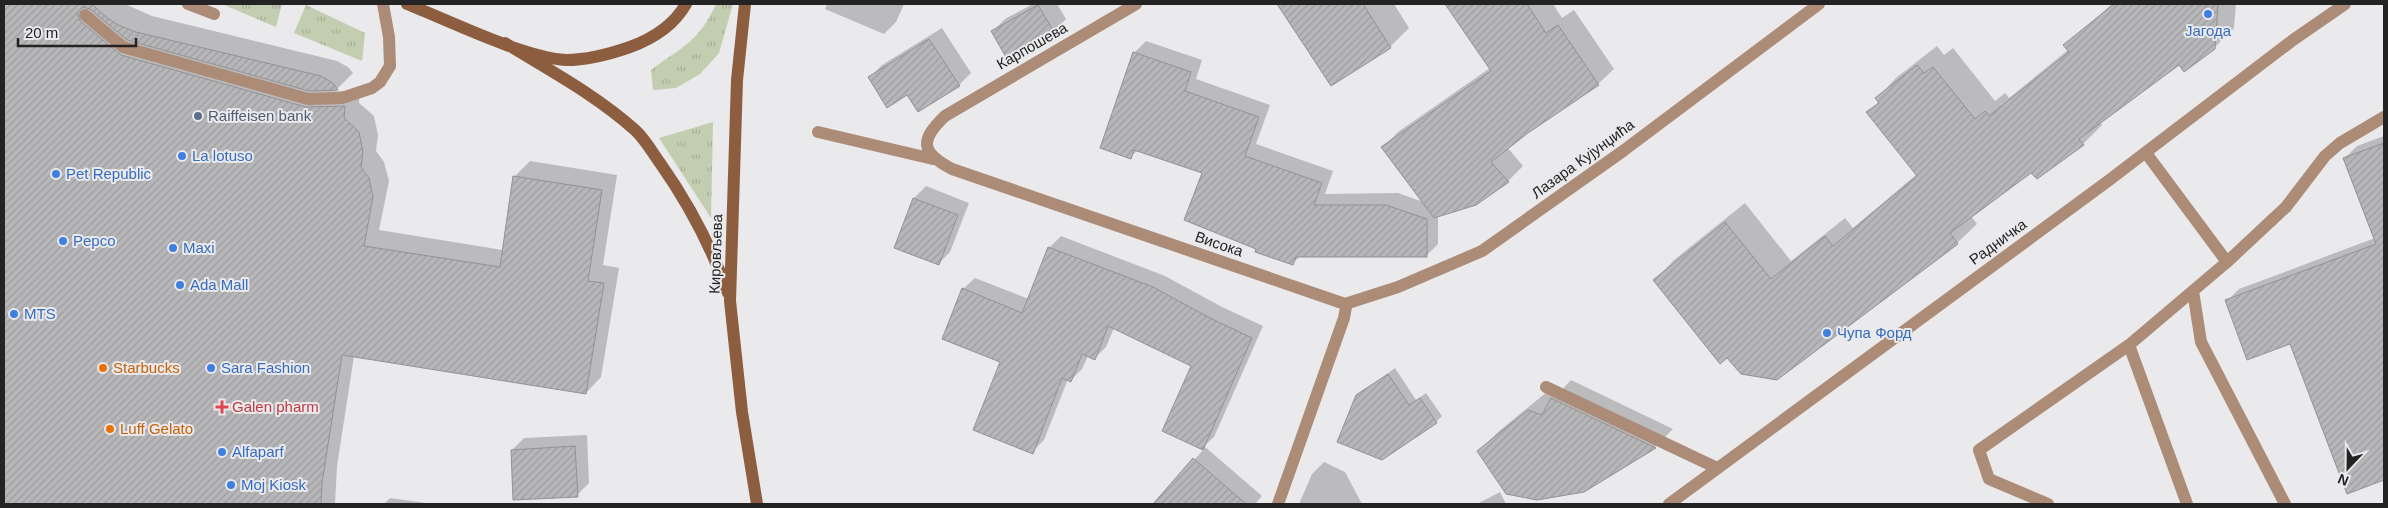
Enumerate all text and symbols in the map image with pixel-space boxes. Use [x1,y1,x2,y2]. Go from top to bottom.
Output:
marker: Јагода [2202,8,2214,20]
scale bar [18,15,135,47]
street label: Карпошева [994,18,1071,73]
place label: Јагода [2185,22,2232,39]
text: 20 m [25,24,58,41]
place label: Raiffeisen bank [208,107,312,124]
marker: Raiffeisen bank [192,110,204,122]
street label: Лазара Кујунџића [1528,115,1638,202]
place label: La lotuso [192,147,253,164]
marker: La lotuso [176,150,188,162]
place label: Pet Republic [66,165,152,182]
marker: Pet Republic [50,168,62,180]
street label: Кировљева [706,213,725,294]
street label: Радничка [1966,215,2030,268]
street label: Висока [1193,227,1246,260]
place label: Pepco [73,232,116,249]
marker: Pepco [57,235,69,247]
place label: Maxi [183,239,215,256]
marker: Maxi [167,242,179,254]
place label: Ada Mall [190,276,248,293]
marker: Ada Mall [174,279,186,291]
place label: MTS [24,305,56,322]
marker: MTS [8,308,20,320]
place label: Чупа Форд [1837,324,1912,341]
marker: Чупа Форд [1821,327,1833,339]
place label: Starbucks [113,359,180,376]
place label: Sara Fashion [221,359,310,376]
marker: Starbucks [97,362,109,374]
marker: Sara Fashion [205,362,217,374]
place label: Galen pharm [232,398,319,415]
marker: Galen pharm [216,401,228,413]
place label: Luff Gelato [120,420,193,437]
marker: Luff Gelato [104,423,116,435]
place label: Alfaparf [232,443,285,460]
north arrow [2323,443,2373,493]
marker: Alfaparf [216,446,228,458]
text: N [2335,471,2351,489]
place label: Moj Kiosk [241,476,307,493]
marker: Moj Kiosk [225,479,237,491]

